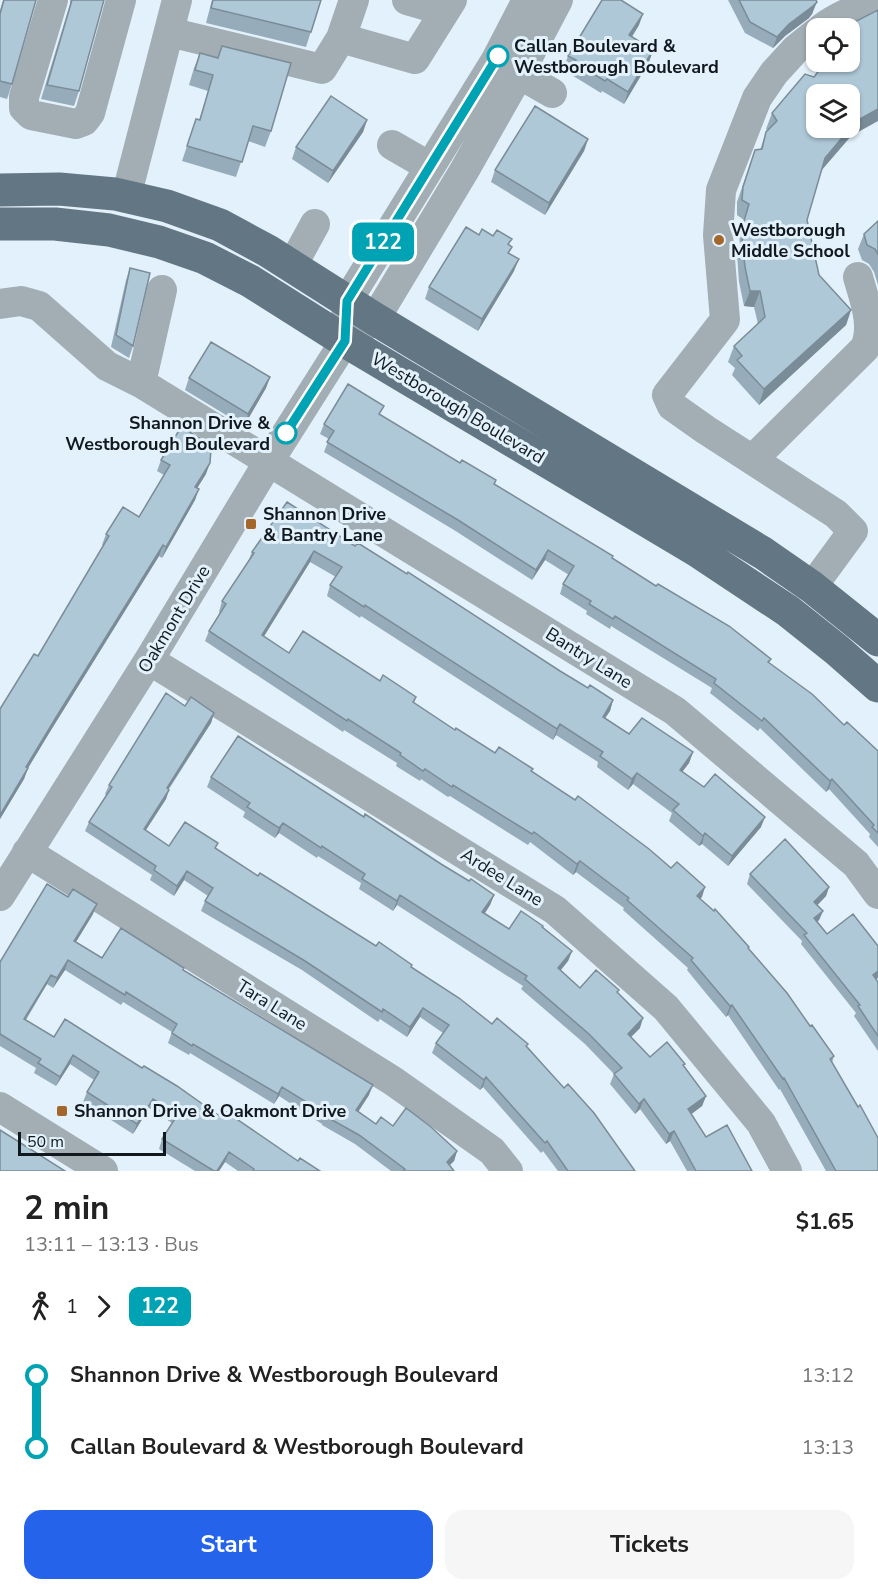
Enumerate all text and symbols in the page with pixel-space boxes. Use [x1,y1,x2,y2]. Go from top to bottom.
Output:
map controls [806,18,860,138]
button: locate [806,18,860,72]
place label: Callan Boulevard & Westborough Boulevard [514,34,719,79]
marker: Callan Boulevard & Westborough Boulevard [487,45,509,67]
button: layers [806,84,860,138]
place label: Westborough Middle School [731,218,850,263]
line badge: 122 [348,222,418,262]
text: 122 [364,228,402,256]
marker: Westborough Middle School [712,233,726,247]
street label: Westborough Boulevard [367,347,549,469]
place label: Shannon Drive & Westborough Boulevard [65,411,271,456]
marker: Shannon Drive & Westborough Boulevard [275,422,297,444]
place label: Shannon Drive & Bantry Lane [263,502,386,547]
marker: Shannon Drive & Bantry Lane [244,517,258,531]
street label: Oakmont Drive [132,561,216,677]
street label: Bantry Lane [541,622,637,694]
street label: Ardee Lane [456,842,548,912]
street label: Tara Lane [232,974,312,1036]
place label: Shannon Drive & Oakmont Drive [74,1099,347,1123]
marker: Shannon Drive & Oakmont Drive [55,1104,69,1118]
scale bar [18,1129,166,1156]
text: 50 m [27,1131,64,1153]
text: 2 min [24,1186,109,1231]
text: $1.65 [796,1207,854,1237]
text: 13:11 – 13:13 · Bus [24,1231,199,1258]
icon: walk [24,1290,57,1323]
icon: forward [87,1290,120,1323]
text: 122 [141,1292,179,1320]
text: 1 [66,1293,78,1320]
text: Shannon Drive & Westborough Boulevard [70,1360,498,1390]
text: 13:12 [801,1362,854,1389]
text: Callan Boulevard & Westborough Boulevard [70,1432,524,1462]
text: 13:13 [801,1434,854,1461]
button: Start [24,1510,433,1579]
button: Tickets [445,1510,854,1579]

